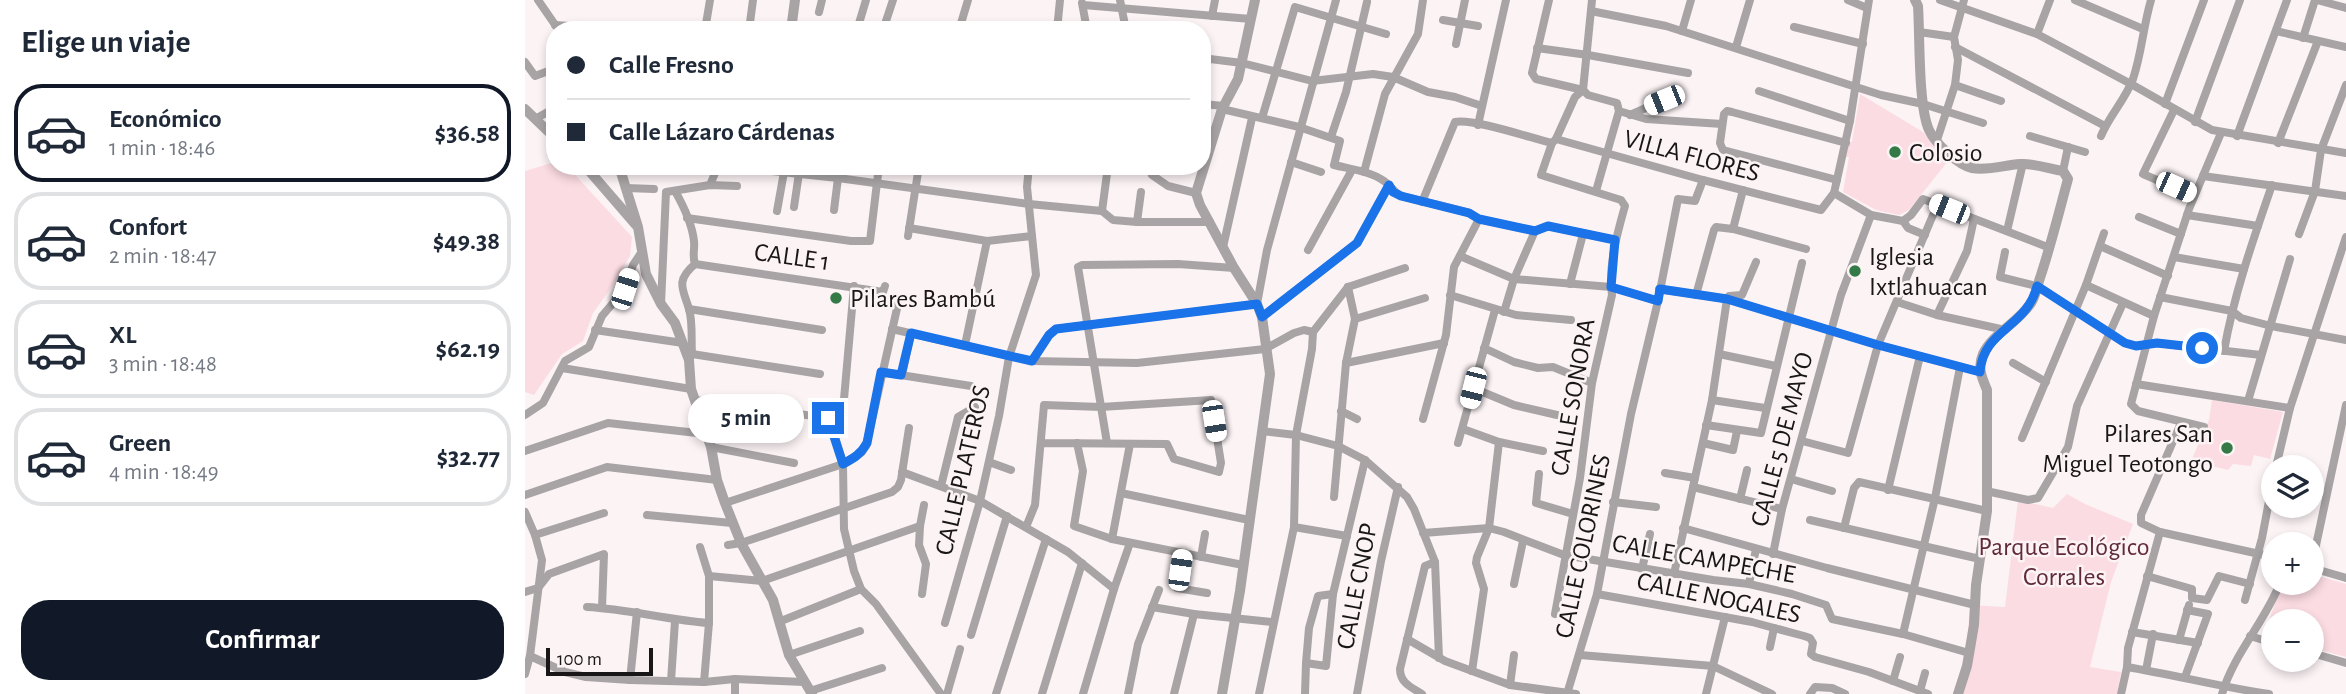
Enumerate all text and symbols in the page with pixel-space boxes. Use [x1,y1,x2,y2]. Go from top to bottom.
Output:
text: Elige un viaje [21,26,191,58]
text: Calle Fresno [609,52,734,78]
car [1641,82,1688,118]
icon: car [25,102,88,165]
text: Económico [109,106,222,132]
text: Calle Lázaro Cárdenas [609,119,835,145]
text: $36.58 [435,120,500,146]
street label: VILLA FLORES [1621,125,1762,187]
text: 1 min · 18:46 [109,137,215,160]
place label: Colosio [1909,140,1983,166]
marker: Colosio [1887,144,1903,160]
car [2153,169,2200,205]
car [1926,191,1973,227]
icon: car [25,210,88,273]
text: Confort [109,214,187,240]
text: $49.38 [433,228,500,254]
street label: CALLE 1 [752,239,831,275]
place label: Iglesia Ixtlahuacan [1869,244,1988,300]
text: 2 min · 18:47 [109,245,217,268]
marker: Iglesia Ixtlahuacan [1847,263,1863,279]
car [609,266,642,312]
place label: Pilares Bambú [850,286,995,312]
marker: Pilares Bambú [828,290,844,306]
street label: CALLE SONORA [1546,317,1600,478]
icon: car [25,318,88,381]
text: XL [109,322,136,348]
route start [2186,332,2218,364]
text: $62.19 [436,336,500,362]
street label: CALLE 5 DE MAYO [1746,349,1818,529]
text: 3 min · 18:48 [109,353,217,376]
car [1458,365,1489,411]
street label: CALLE PLATEROS [931,383,995,558]
callout: 5 min [688,394,803,442]
car [1201,399,1228,443]
route end [812,402,844,434]
text: 5 min [721,407,771,430]
place label: Pilares San Miguel Teotongo [2043,421,2213,477]
icon: car [25,426,88,489]
text: Green [109,430,171,456]
marker: Pilares San Miguel Teotongo [2219,440,2235,456]
text: $32.77 [436,444,500,470]
street label: CALLE COLORINES [1551,452,1615,641]
map controls [2261,455,2324,672]
button: layers [2261,455,2324,518]
text: 4 min · 18:49 [109,461,219,484]
street label: CALLE CNOP [1332,521,1382,651]
street label: CALLE CAMPECHE [1610,530,1797,588]
button: + [2261,532,2324,595]
park label: Parque Ecológico Corrales [1978,534,2150,590]
car [1167,548,1194,592]
street label: CALLE NOGALES [1634,568,1803,628]
button: Confirmar [21,600,504,680]
button: − [2261,609,2324,672]
scale bar [546,645,653,677]
text: 100 m [557,650,602,669]

